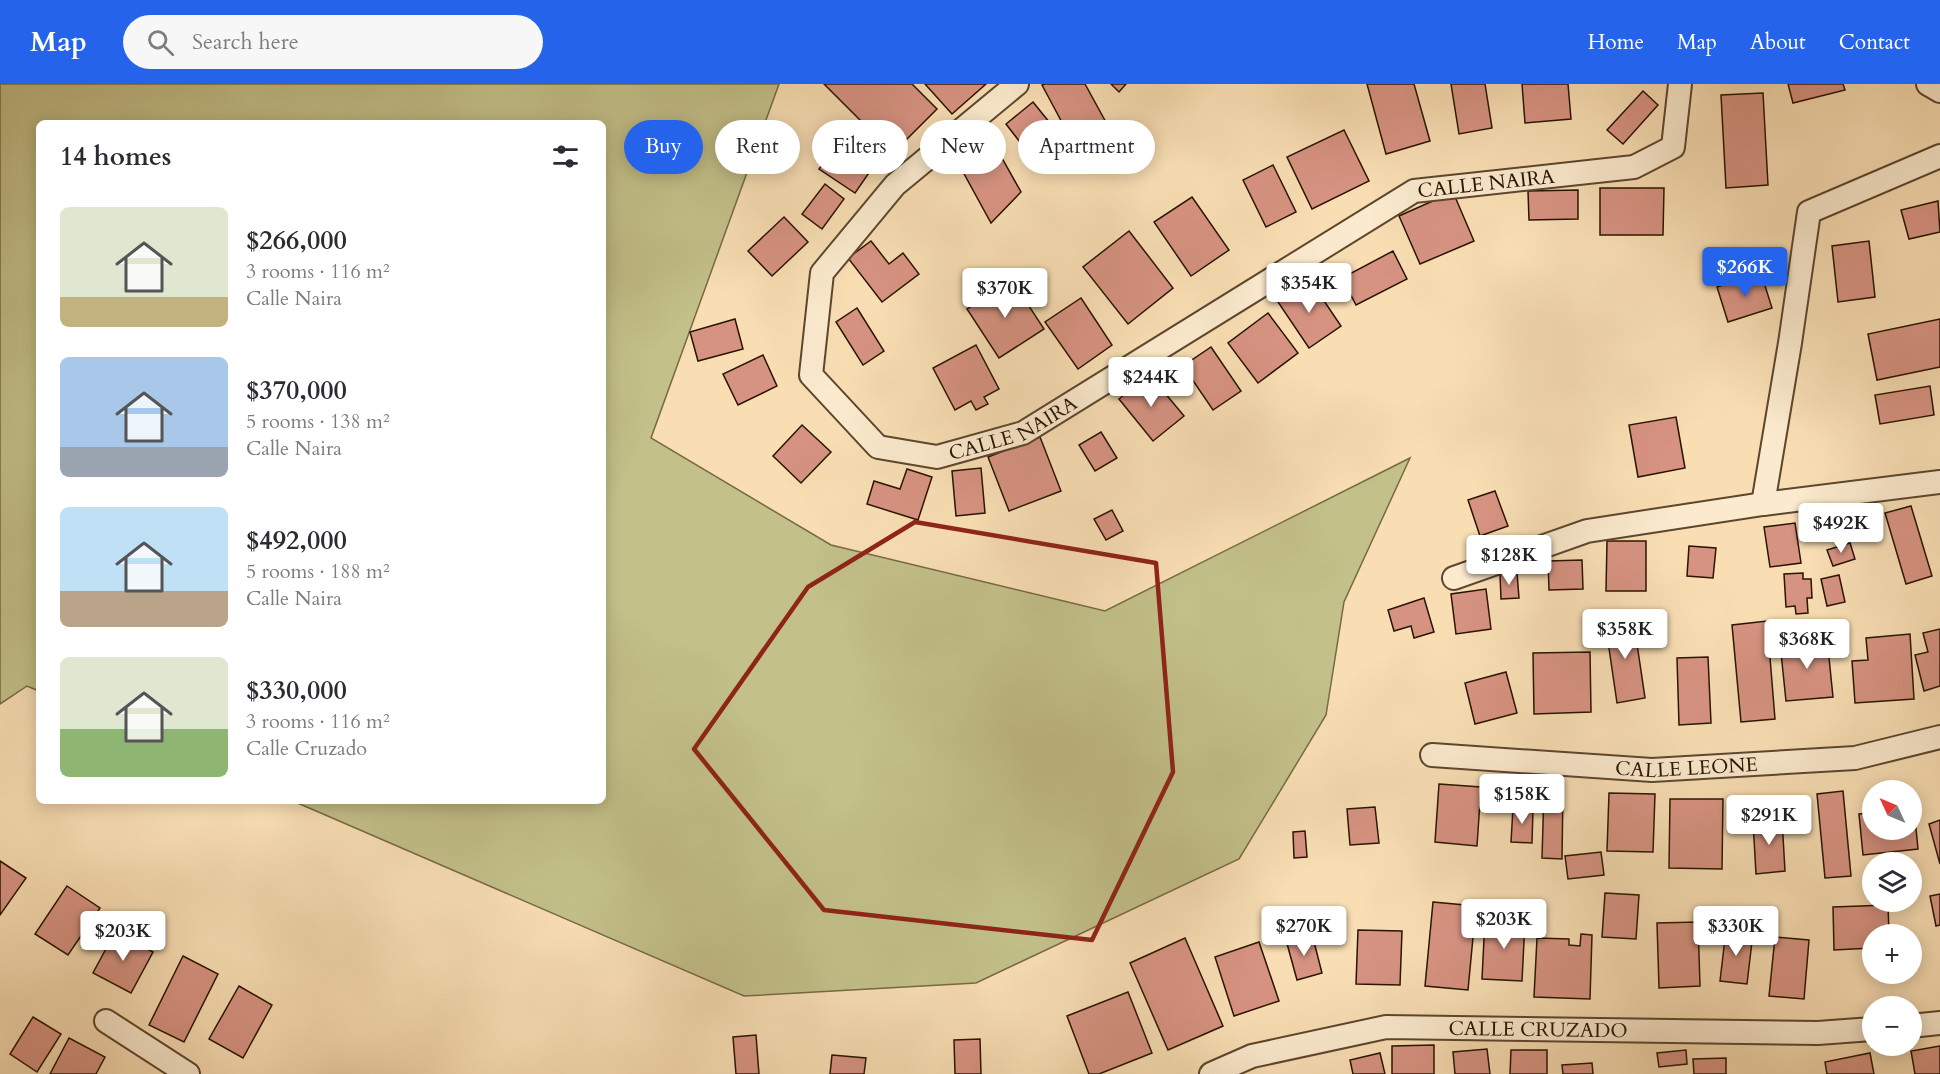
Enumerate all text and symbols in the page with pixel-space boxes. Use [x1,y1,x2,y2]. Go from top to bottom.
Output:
search box [123,15,543,69]
text: Map [30,23,87,61]
icon: search [144,26,177,59]
text: Search here [192,27,299,57]
text: Home [1588,28,1644,57]
text: Map [1677,28,1717,57]
text: About [1750,28,1806,57]
text: Contact [1839,28,1910,57]
chip: Buy [624,120,703,174]
chip: Rent [715,120,800,174]
chip: Filters [812,120,908,174]
chip: New [920,120,1006,174]
chip: Apartment [1018,120,1155,174]
text: 14 homes [60,139,171,174]
icon: filters [549,140,582,173]
street label: CALLE NAIRA [1416,163,1557,205]
text: $266,000 [246,223,347,258]
icon: home [108,231,180,303]
pin: $266K [1703,247,1787,298]
text: $266K [1716,253,1774,280]
text: 3 rooms · 116 m² [246,258,390,285]
pin: $354K [1267,263,1351,314]
pin: $370K [963,268,1047,319]
text: $354K [1280,269,1338,296]
text: $370K [976,274,1034,301]
text: Calle Naira [246,285,342,312]
pin: $244K [1109,357,1193,408]
text: $244K [1122,363,1180,390]
text: $370,000 [246,373,347,408]
icon: home [108,381,180,453]
street label: CALLE NAIRA [946,389,1083,467]
text: 5 rooms · 138 m² [246,408,390,435]
text: Calle Naira [246,435,342,462]
pin: $492K [1799,503,1883,554]
text: $492K [1812,509,1870,536]
text: $492,000 [246,523,347,558]
icon: home [108,531,180,603]
pin: $128K [1467,535,1551,586]
text: $128K [1480,541,1538,568]
text: 5 rooms · 188 m² [246,558,390,585]
text: Calle Naira [246,585,342,612]
pin: $358K [1583,609,1667,660]
text: $358K [1596,615,1654,642]
pin: $368K [1765,619,1849,670]
text: $368K [1778,625,1836,652]
text: $330,000 [246,673,347,708]
icon: home [108,681,180,753]
text: 3 rooms · 116 m² [246,708,390,735]
text: Calle Cruzado [246,735,367,762]
street label: CALLE LEONE [1614,751,1758,784]
pin: $158K [1480,774,1564,825]
text: $158K [1493,780,1551,807]
north arrow [1862,780,1922,840]
map controls [1862,780,1922,1056]
pin: $291K [1727,795,1811,846]
text: $291K [1740,801,1798,828]
button: layers [1862,852,1922,912]
pin: $203K [1462,899,1546,950]
text: $203K [1475,905,1533,932]
pin: $270K [1262,906,1346,957]
pin: $330K [1694,906,1778,957]
pin: $203K [81,911,165,962]
text: $270K [1275,912,1333,939]
text: $330K [1707,912,1765,939]
text: $203K [94,917,152,944]
button: + [1862,924,1922,984]
button: − [1862,996,1922,1056]
street label: CALLE CRUZADO [1448,1015,1628,1044]

